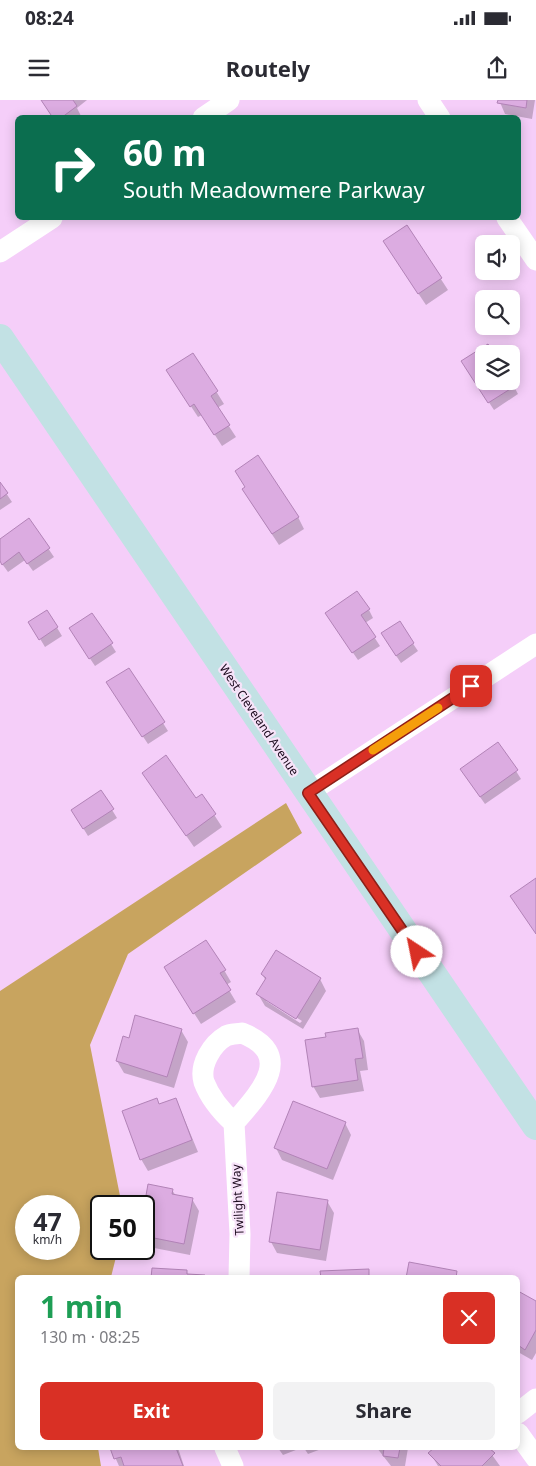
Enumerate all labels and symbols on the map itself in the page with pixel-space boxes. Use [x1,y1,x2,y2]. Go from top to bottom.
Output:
street label: West Cleveland Avenue [216,661,303,779]
pin [450,665,492,707]
position arrow [390,925,442,977]
street label: Twilight Way [227,1163,248,1236]
speed limit sign: 50 [90,1195,155,1260]

